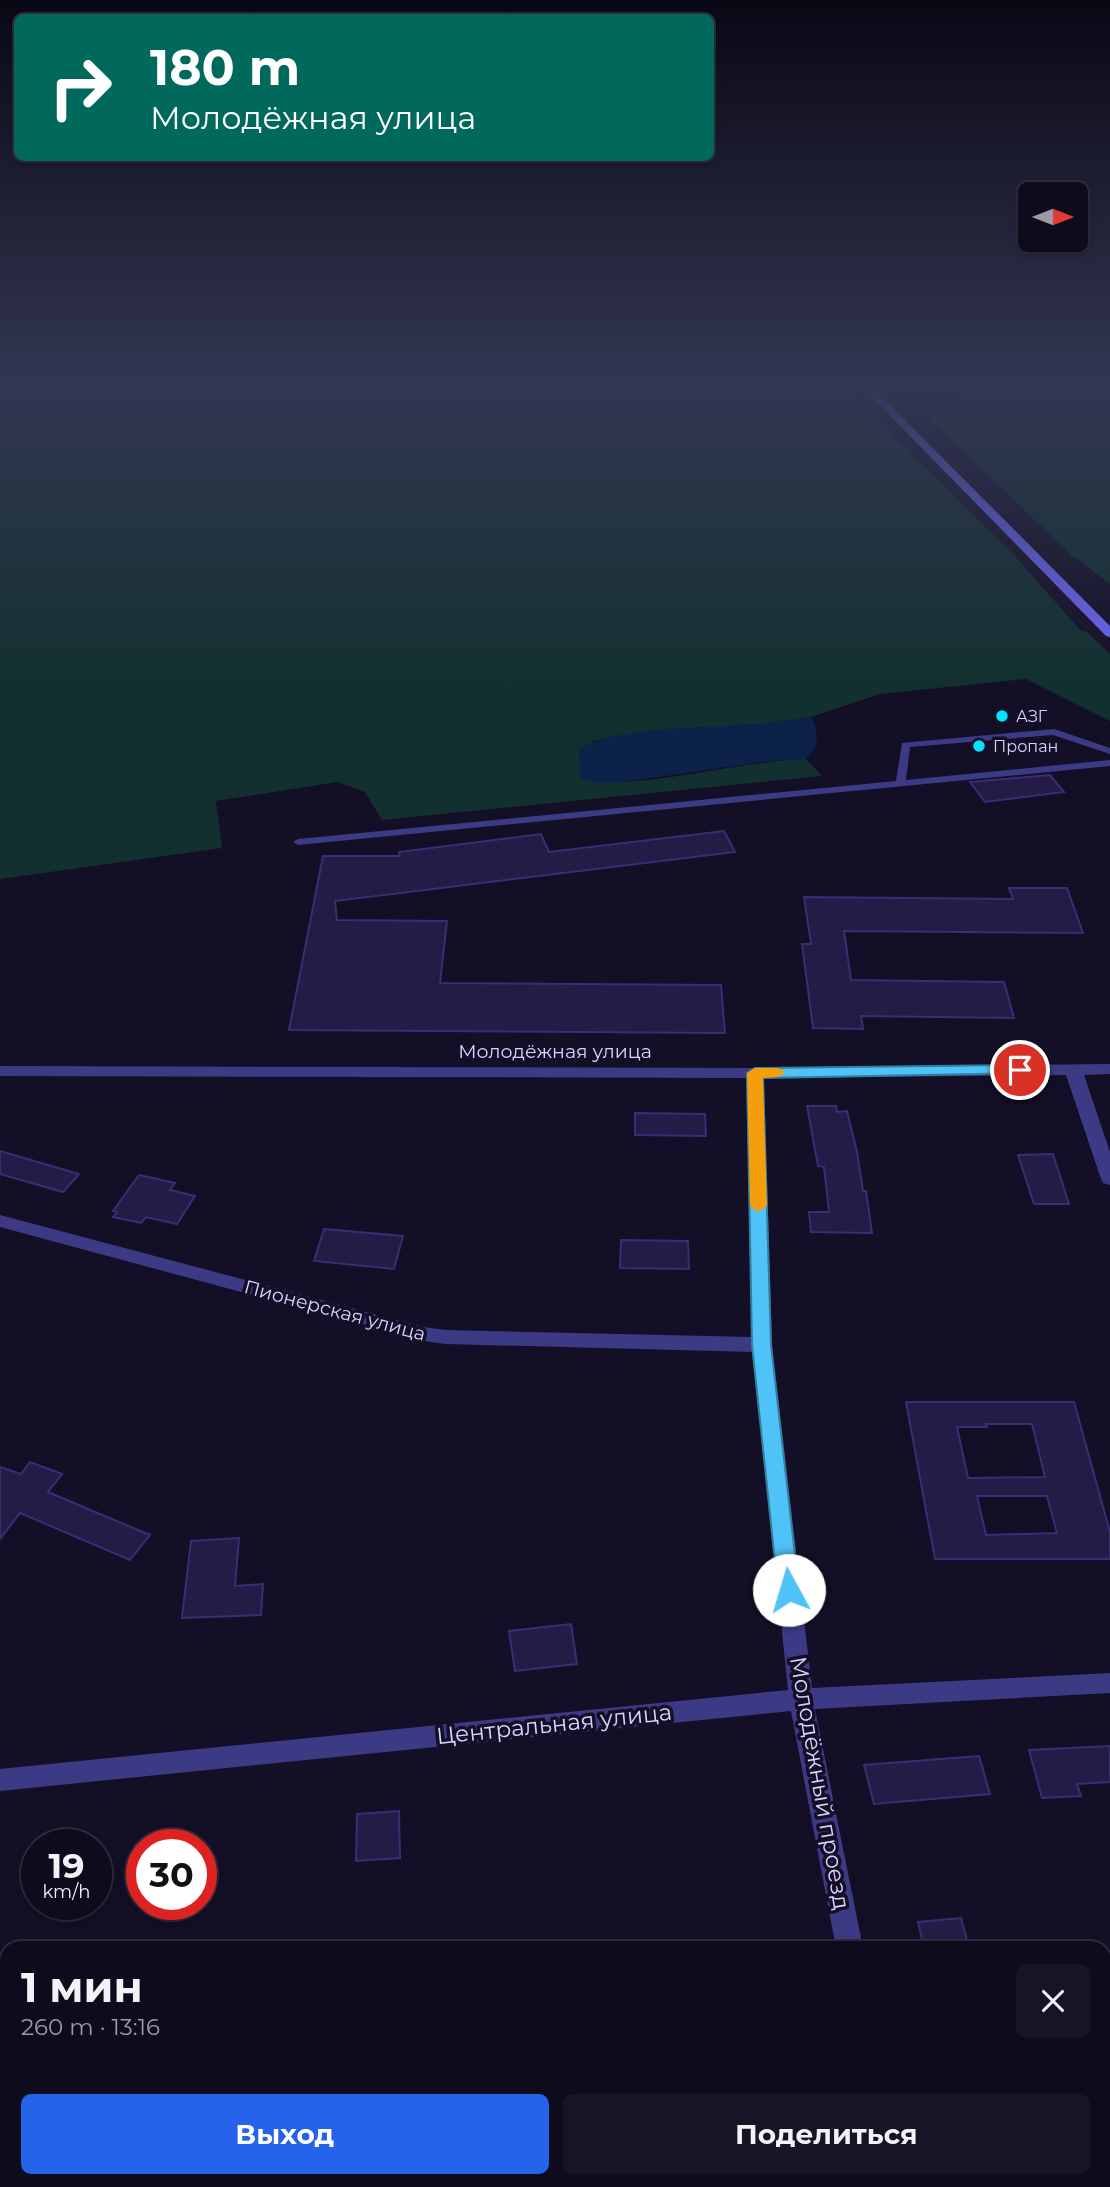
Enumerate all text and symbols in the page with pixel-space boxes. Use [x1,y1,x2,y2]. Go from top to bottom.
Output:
text: 180 m [150,38,300,97]
icon: right [35,42,126,133]
text: Молодёжная улица [150,98,476,137]
north arrow [1018,182,1088,252]
map controls [1018,182,1088,252]
place label: АЗГ [1016,707,1048,726]
marker: АЗГ [994,708,1010,724]
place label: Пропан [993,737,1058,756]
marker: Пропан [971,738,987,754]
street label: Молодёжная улица [458,1040,652,1063]
pin [990,1040,1050,1100]
icon: arrive [1001,1051,1039,1089]
street label: Пионерская улица [242,1275,428,1346]
position arrow [752,1553,826,1627]
street label: Молодёжный проезд [784,1654,856,1912]
street label: Центральная улица [435,1698,673,1750]
speed limit sign: 30 [126,1829,217,1920]
text: 19 [48,1844,85,1887]
text: km/h [42,1881,91,1903]
text: 1 мин [21,1961,143,2013]
button: close [1016,1964,1090,2038]
text: 260 m · 13:16 [21,2013,160,2041]
button: Выход [21,2094,549,2174]
button: Поделиться [563,2094,1090,2174]

